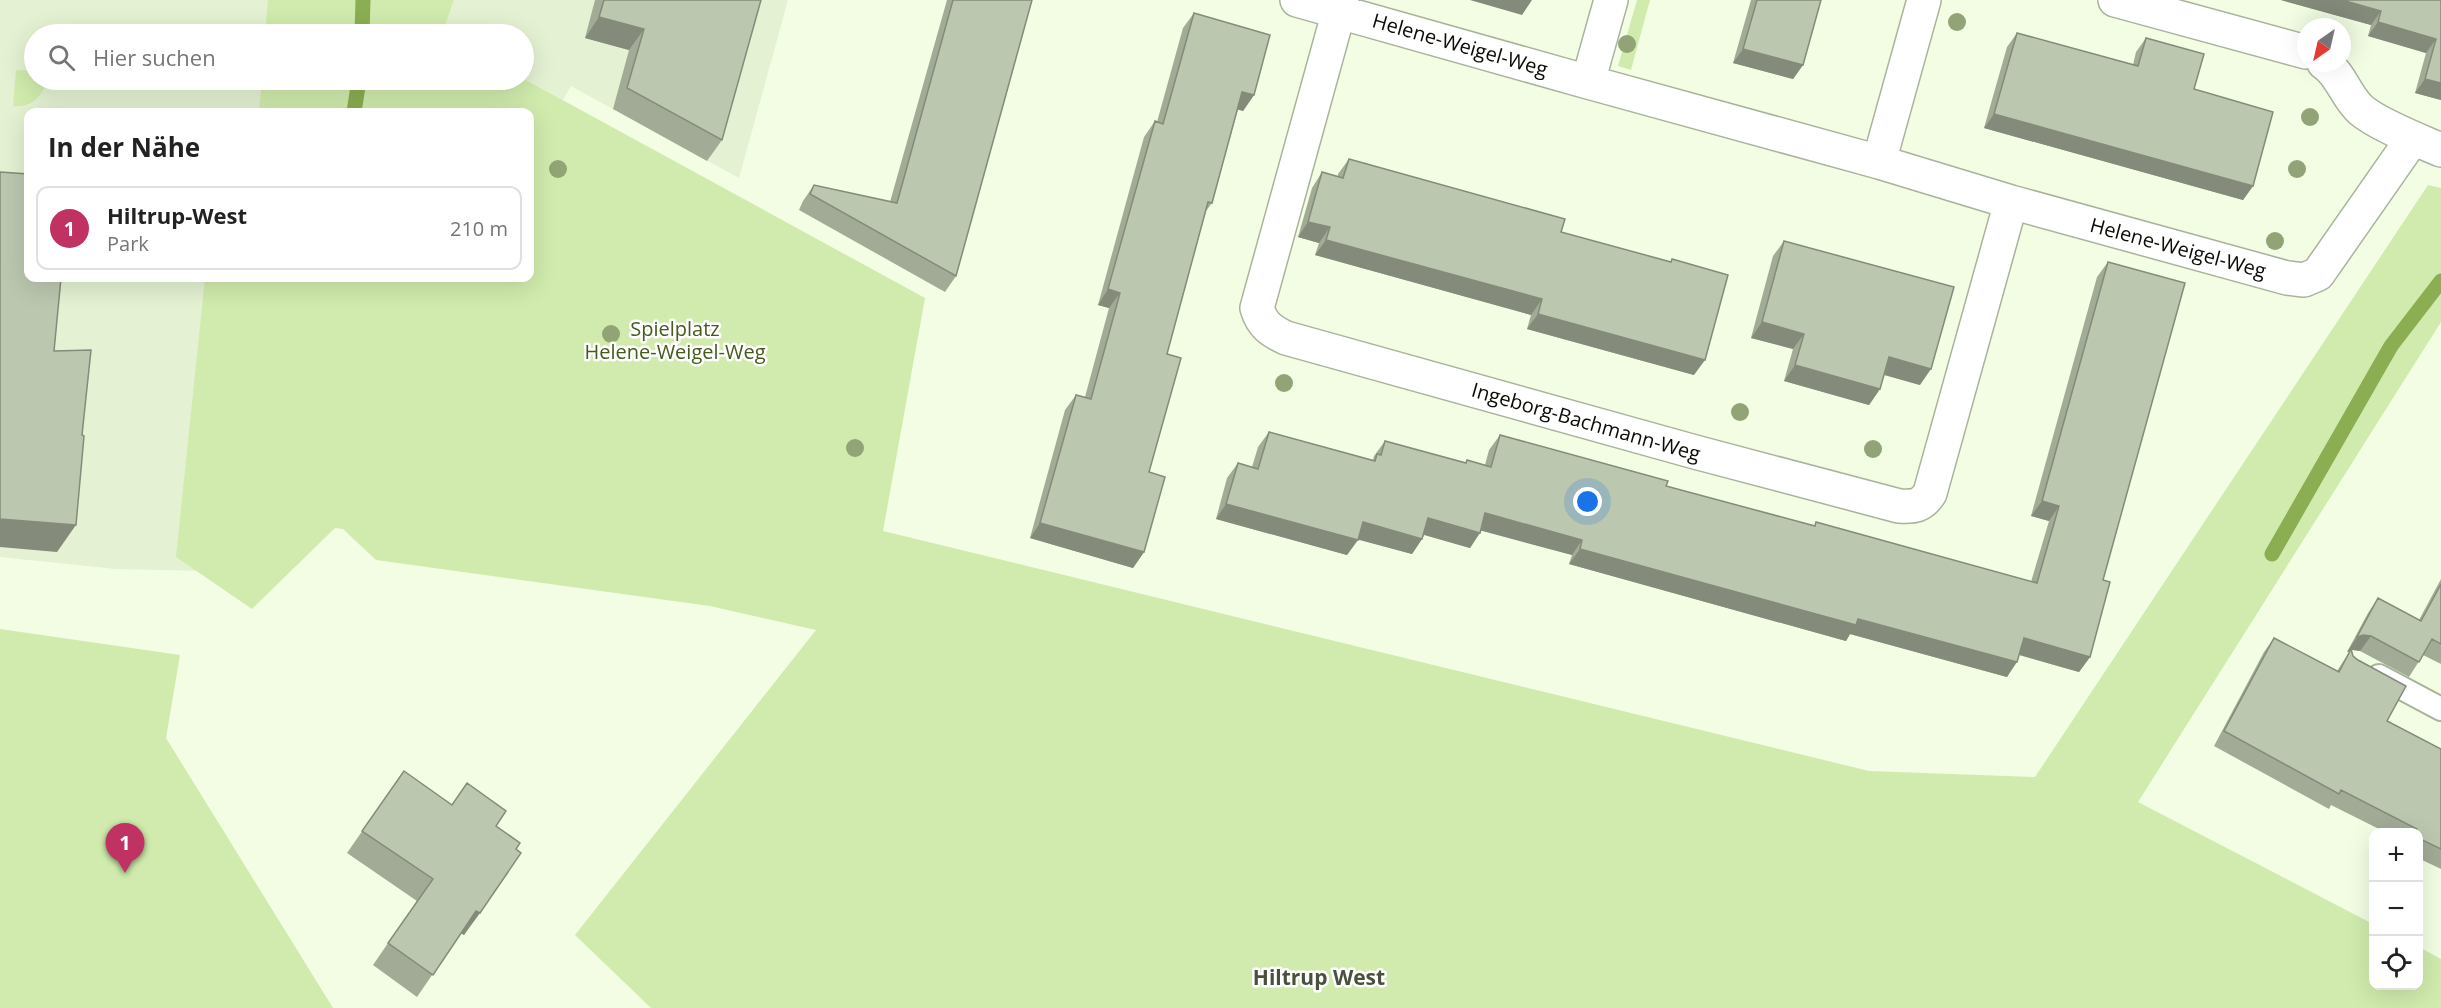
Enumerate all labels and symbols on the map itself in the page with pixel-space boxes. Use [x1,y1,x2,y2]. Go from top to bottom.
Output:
street label: Helene-Weigel-Weg [1369,7,1551,82]
north arrow [2297,18,2351,72]
street label: Helene-Weigel-Weg [2087,211,2269,284]
park label: Spielplatz Helene-Weigel-Weg [584,315,766,365]
street label: Ingeborg-Bachmann-Weg [1469,376,1704,467]
your location [1573,487,1602,516]
pin: 1 [106,824,144,873]
district label: Hiltrup West [1253,963,1385,991]

